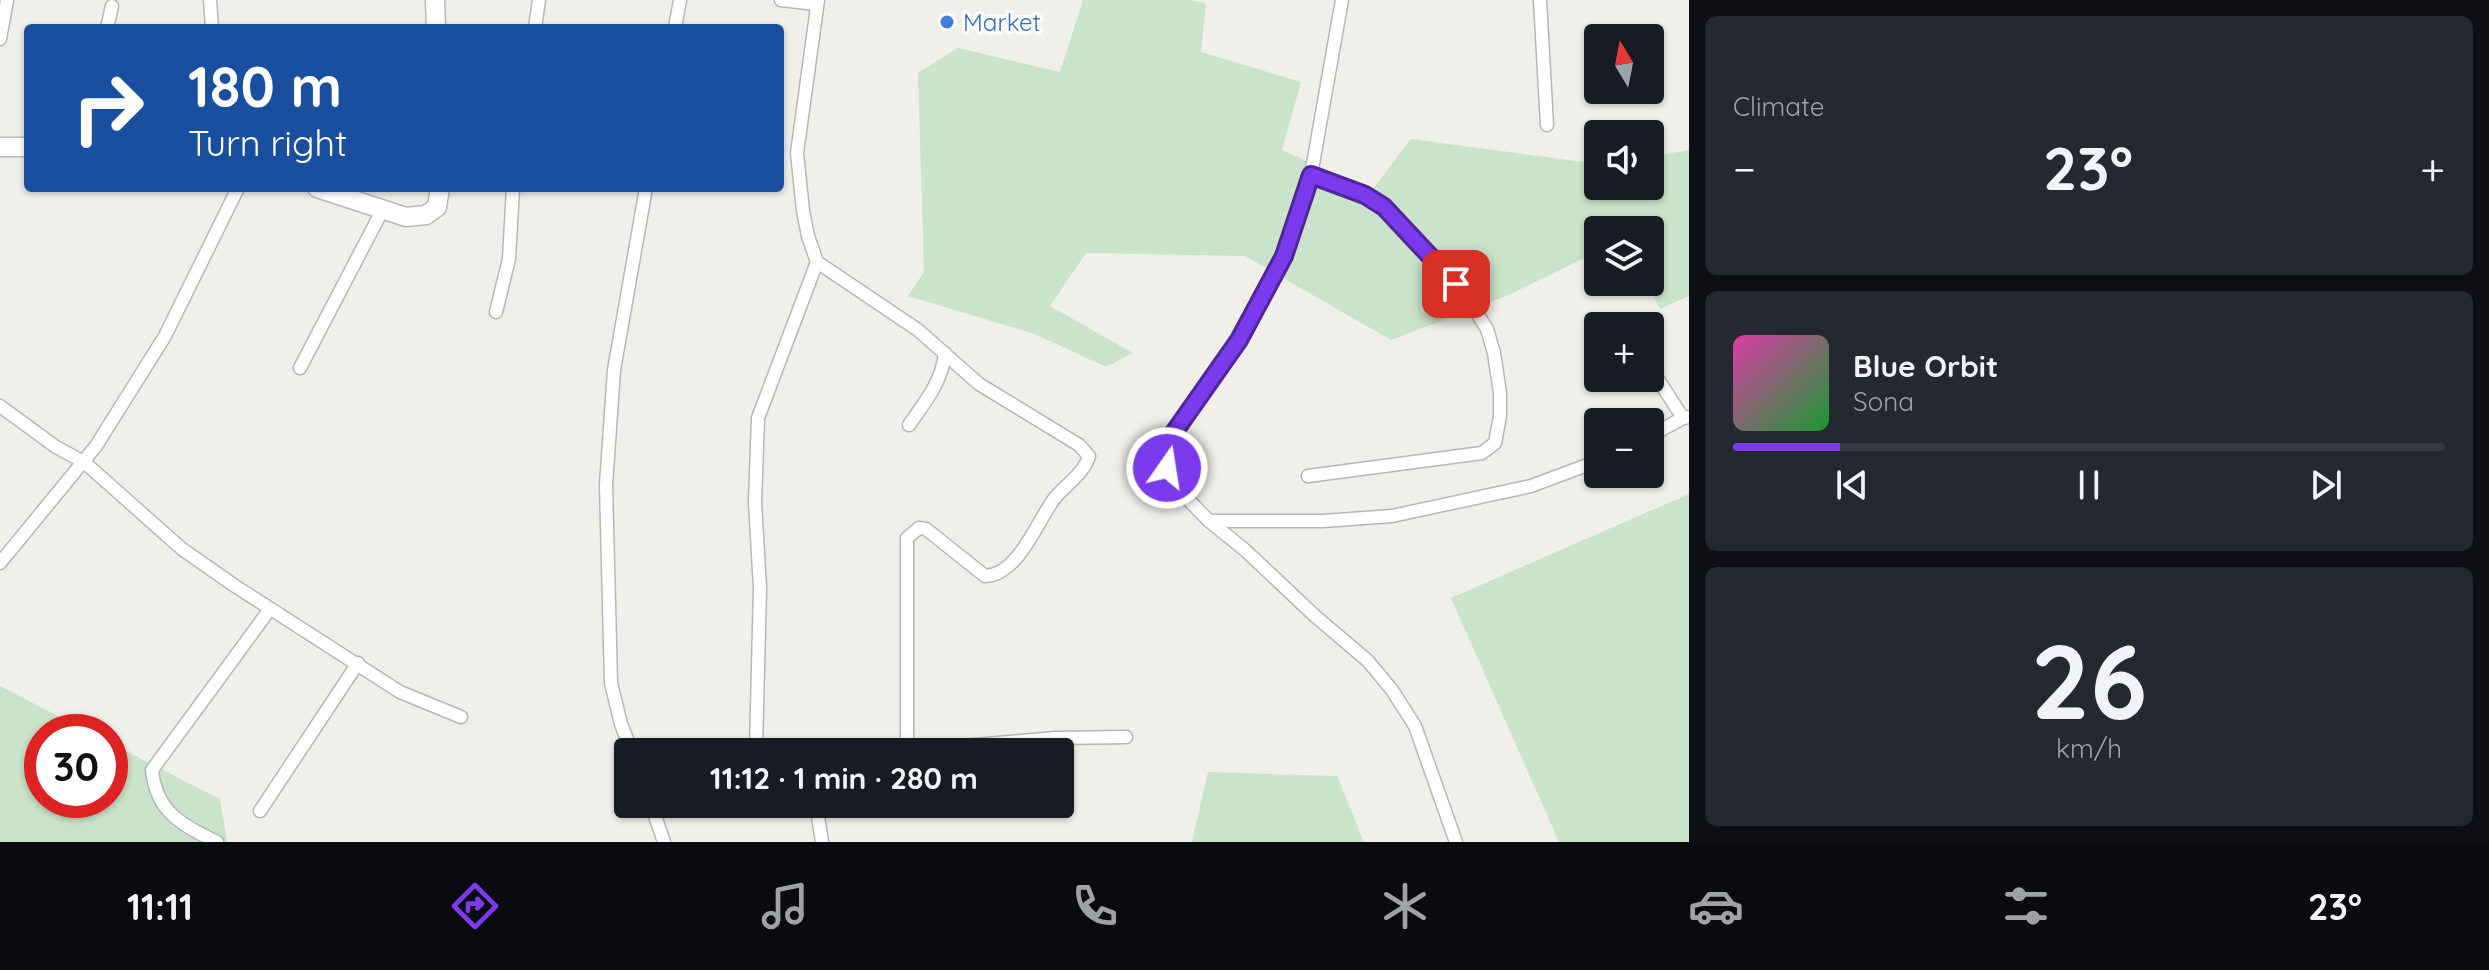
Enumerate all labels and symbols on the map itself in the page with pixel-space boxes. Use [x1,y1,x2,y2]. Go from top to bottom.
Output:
place label: Market [963,7,1041,37]
marker: Market [938,13,956,31]
north arrow [1584,24,1664,104]
pin [1422,250,1490,318]
position arrow [1125,426,1209,510]
speed limit sign: 30 [24,714,128,818]

